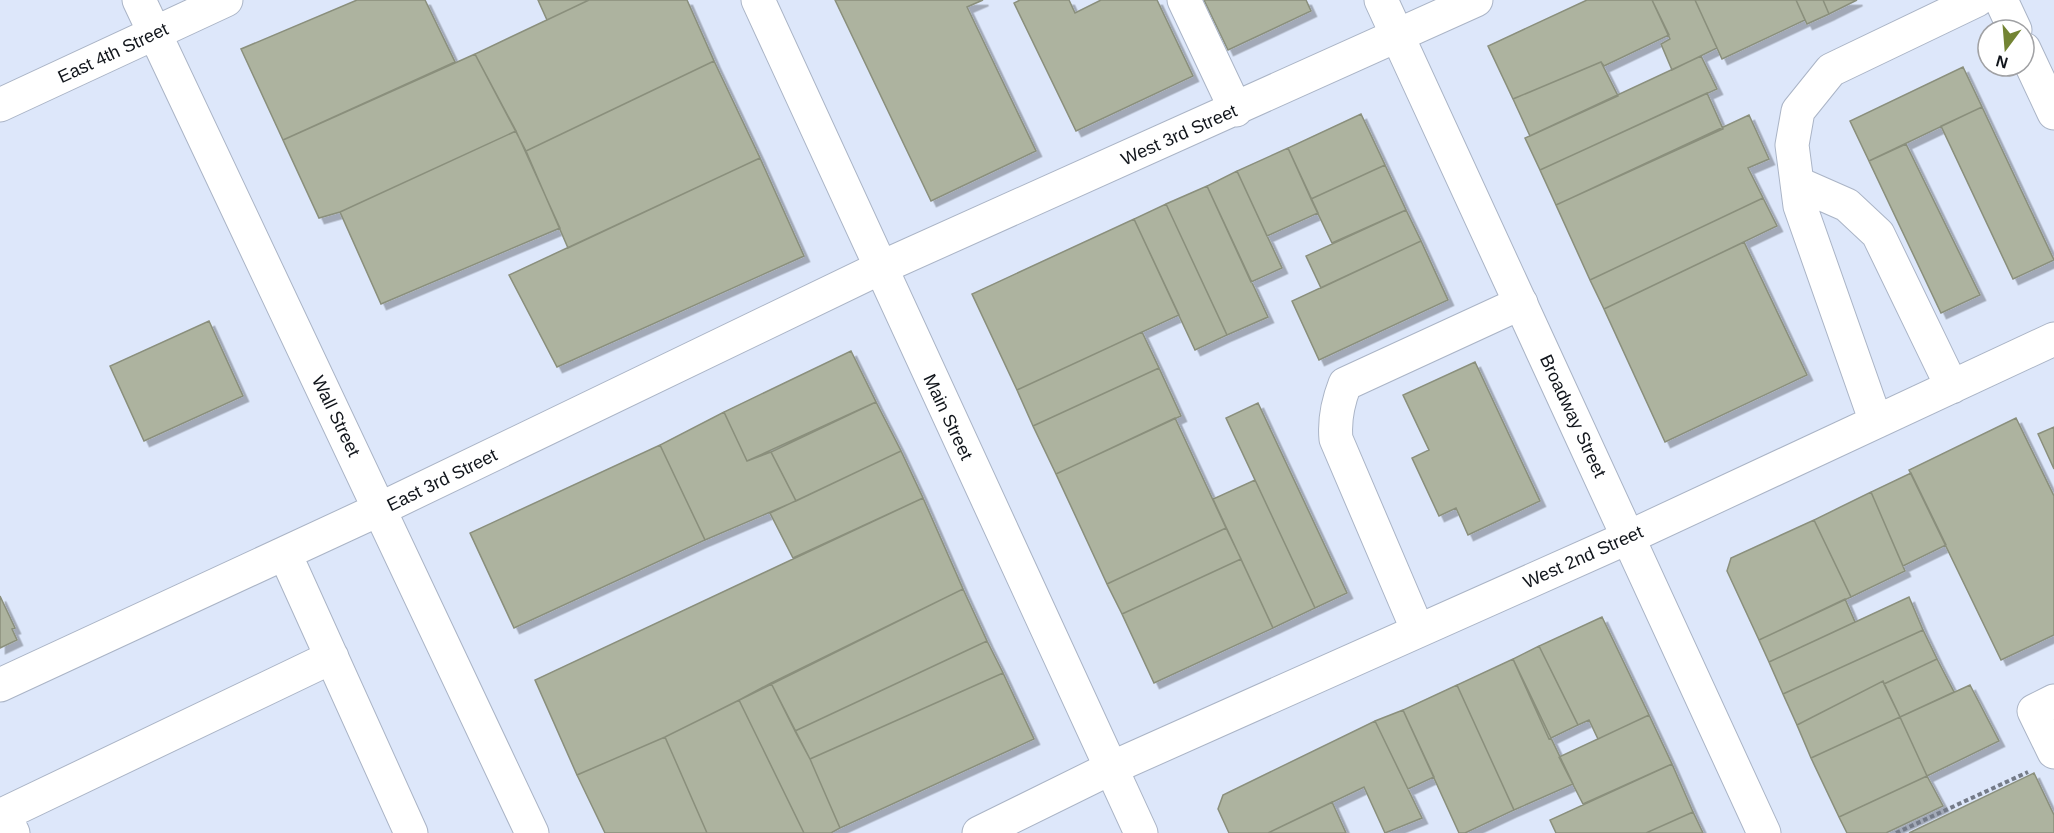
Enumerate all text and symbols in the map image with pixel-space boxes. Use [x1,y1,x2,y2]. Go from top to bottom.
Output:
north arrow [1976,18,2036,78]
street label: East 4th Street [55,19,171,87]
text: N [1994,52,2010,72]
street label: West 3rd Street [1118,101,1240,169]
street label: Broadway Street [1536,351,1610,481]
street label: Main Street [919,371,977,463]
street label: Wall Street [308,372,364,460]
street label: East 3rd Street [384,445,500,515]
street label: West 2nd Street [1520,522,1646,592]

